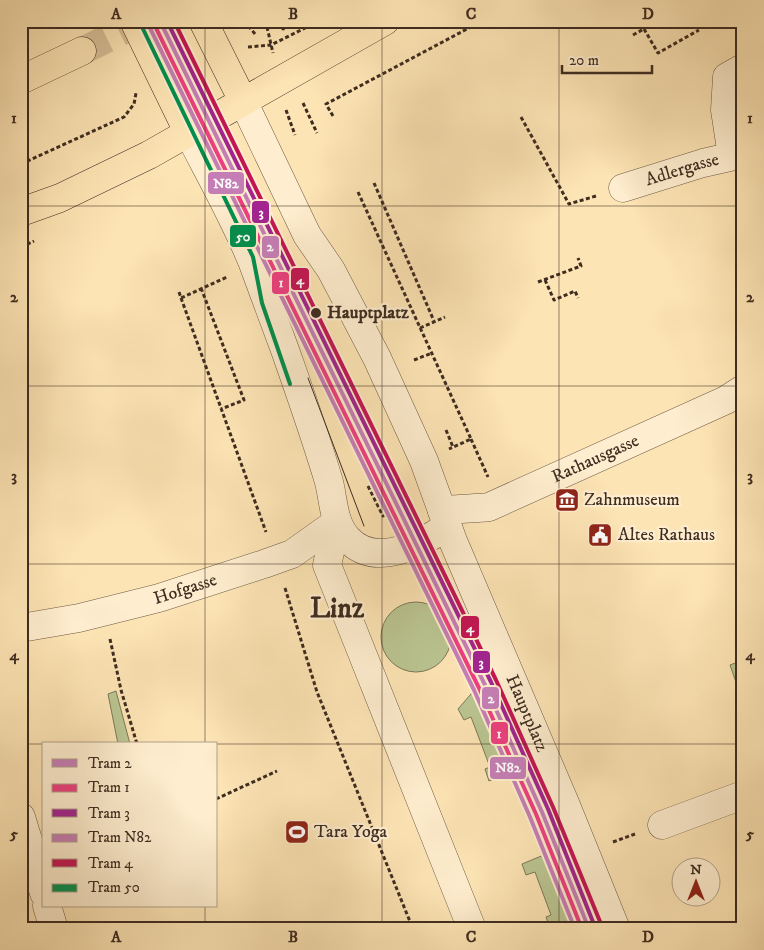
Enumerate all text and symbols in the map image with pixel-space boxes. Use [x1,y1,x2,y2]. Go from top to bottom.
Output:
text: A [110,4,122,24]
text: B [288,4,298,24]
text: C [466,4,476,24]
text: D [642,4,654,24]
scale bar [562,42,652,74]
text: 20 m [569,51,599,70]
text: 1 [11,108,17,128]
text: 1 [747,108,753,128]
street label: Adlergasse [643,149,721,191]
line badge: N82 [207,171,245,195]
text: N82 [213,175,240,193]
line badge: 3 [251,200,270,224]
text: 3 [258,204,264,222]
line badge: 50 [229,224,257,248]
text: 50 [235,228,251,246]
line badge: 2 [261,235,280,259]
text: 2 [267,238,275,256]
line badge: 4 [290,267,310,291]
line badge: 1 [271,271,290,295]
text: 4 [295,271,305,289]
text: 1 [278,274,284,292]
text: 2 [10,287,19,307]
text: 2 [746,287,755,307]
place label: Hauptplatz [327,302,409,324]
marker: Hauptplatz [309,306,323,320]
street label: Rathausgasse [548,430,642,488]
text: 3 [11,466,17,486]
text: 3 [747,466,753,486]
museum icon: Zahnmuseum [554,487,580,513]
place label: Zahnmuseum [584,489,680,511]
public building icon: Altes Rathaus [587,522,613,548]
place label: Altes Rathaus [618,524,715,546]
street label: Hofgasse [151,569,220,610]
district label: Linz [310,591,365,626]
line badge: 4 [460,615,480,639]
text: 4 [465,619,475,637]
text: 4 [8,645,19,665]
text: 4 [744,645,755,665]
line badge: 3 [472,650,491,674]
text: 3 [478,654,484,672]
street label: Hauptplatz [500,671,553,756]
line badge: 2 [481,686,500,710]
text: 2 [488,690,496,708]
line badge: 1 [490,721,509,745]
text: 1 [496,725,502,743]
legend [42,742,218,908]
text: Tram 2 [88,754,132,773]
line badge: N82 [489,756,527,780]
text: N82 [495,759,522,777]
text: Tram 1 [88,778,130,797]
text: Tram 3 [88,804,130,823]
sports icon: Tara Yoga [284,819,310,845]
place label: Tara Yoga [314,821,388,843]
text: 5 [9,824,18,844]
text: 5 [745,824,754,844]
text: Tram N82 [88,828,152,847]
text: Tram 4 [88,854,133,873]
north arrow [672,858,722,908]
text: N [690,861,702,879]
text: Tram 50 [88,878,140,897]
text: A [110,927,122,947]
text: B [288,927,298,947]
text: C [466,927,476,947]
text: D [642,927,654,947]

